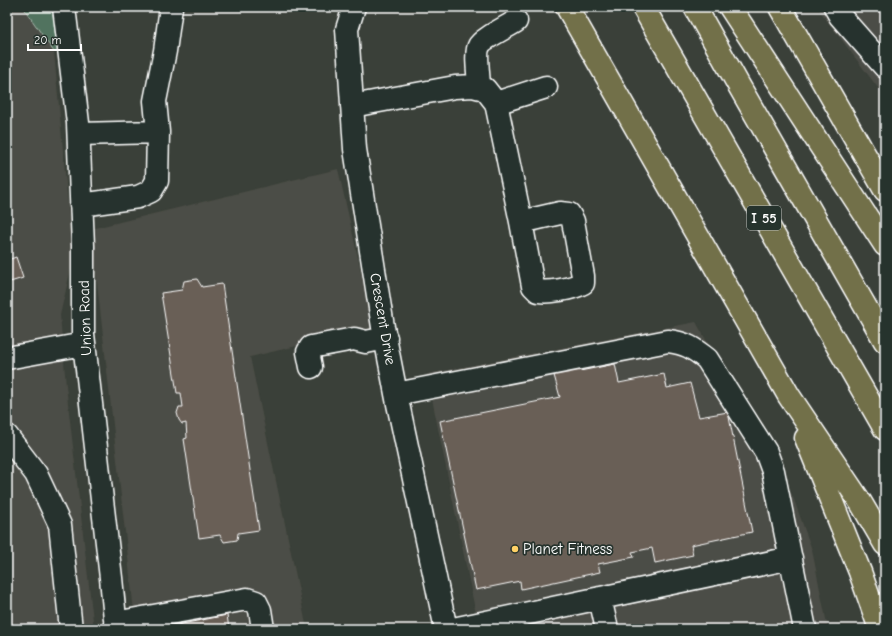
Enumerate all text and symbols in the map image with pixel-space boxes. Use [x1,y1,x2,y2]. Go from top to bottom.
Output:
scale bar [28,26,81,52]
text: 20 m [34,33,62,47]
road number: I 55 [747,206,781,230]
street label: Crescent Drive [366,272,400,367]
street label: Union Road [75,280,95,356]
place label: Planet Fitness [523,540,612,558]
marker: Planet Fitness [510,544,520,554]

